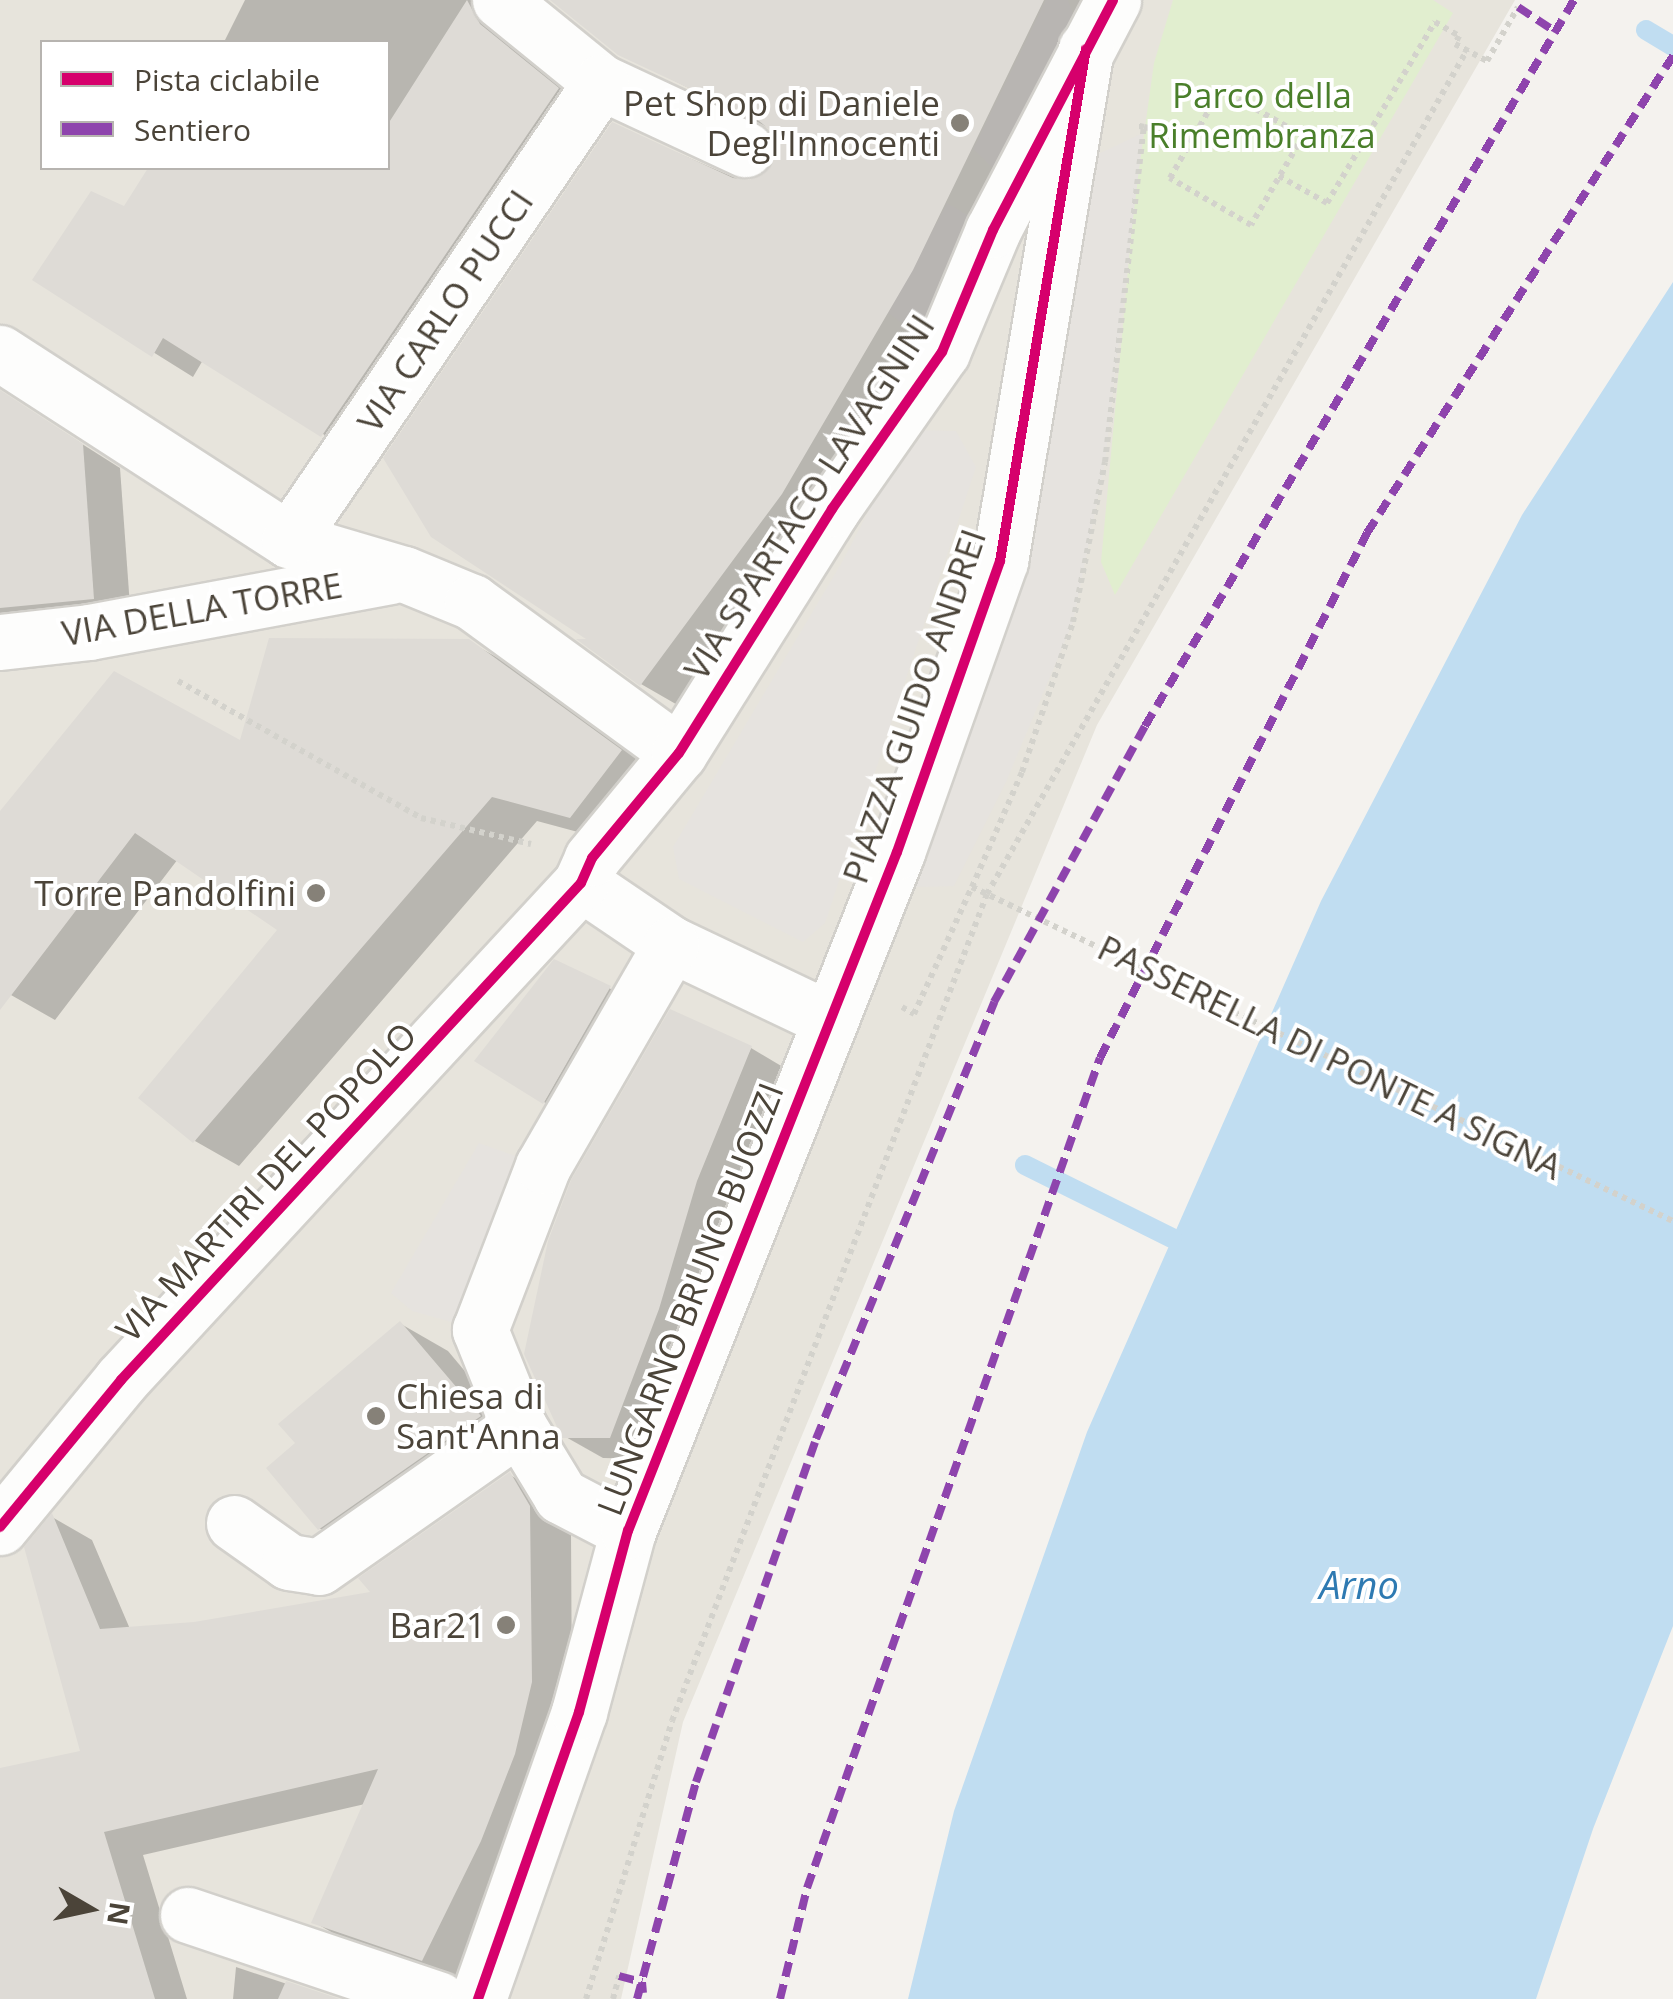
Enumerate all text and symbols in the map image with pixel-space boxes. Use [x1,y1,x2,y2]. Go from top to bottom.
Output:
legend [40,40,390,170]
text: Pista ciclabile [134,59,320,100]
park label: Parco della Rimembranza [1148,74,1376,156]
place label: Pet Shop di Daniele Degl'Innocenti [623,82,940,164]
text: Sentiero [134,109,251,150]
marker: Pet Shop di Daniele Degl'Innocenti [949,112,971,134]
street label: VIA CARLO PUCCI [349,182,541,440]
street label: VIA SPARTACO LAVAGNINI [675,307,943,687]
street label: PIAZZA GUIDO ANDREI [834,524,994,888]
street label: VIA DELLA TORRE [59,564,345,654]
place label: Torre Pandolfini [34,872,296,914]
marker: Torre Pandolfini [305,882,327,904]
street label: PASSERELLA DI PONTE A SIGNA [1091,926,1569,1188]
street label: VIA MARTIRI DEL POPOLO [107,1014,425,1350]
street label: LUNGARNO BRUNO BUOZZI [588,1077,792,1521]
place label: Chiesa di Sant'Anna [396,1375,561,1457]
marker: Chiesa di Sant'Anna [365,1405,387,1427]
water label: Arno [1319,1562,1399,1608]
place label: Bar21 [390,1604,486,1646]
marker: Bar21 [495,1614,517,1636]
north arrow [40,1859,140,1959]
text: N [99,1899,140,1928]

